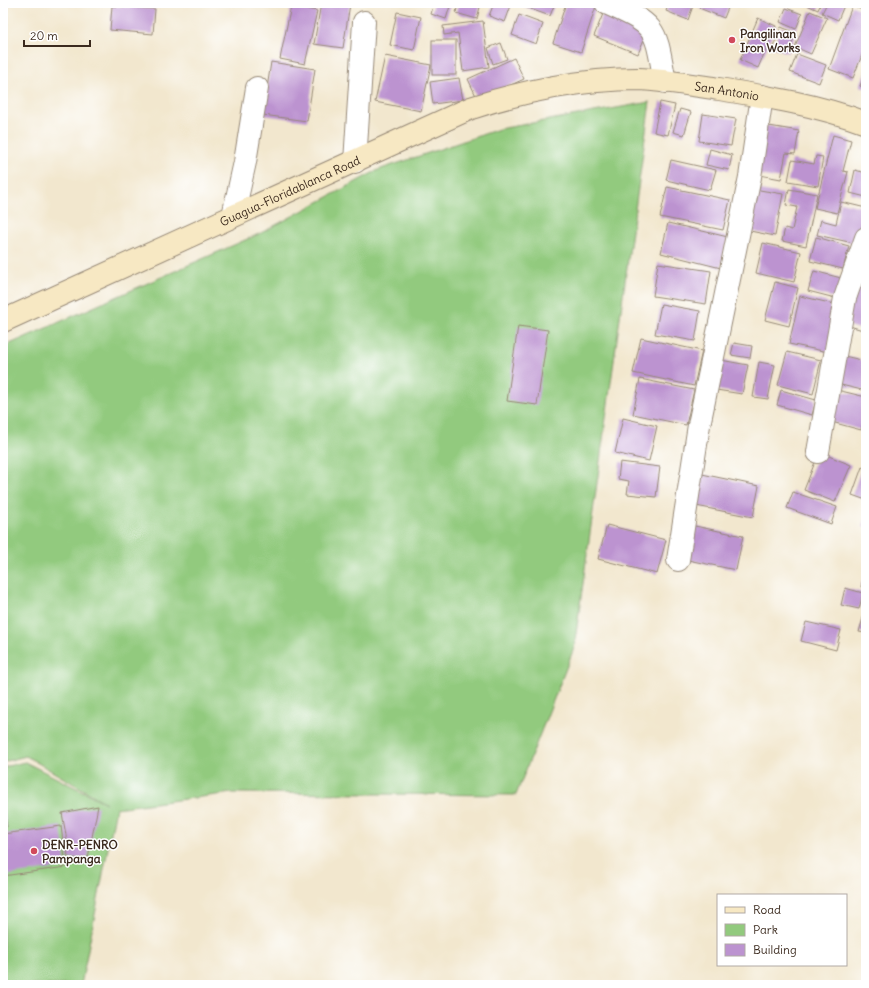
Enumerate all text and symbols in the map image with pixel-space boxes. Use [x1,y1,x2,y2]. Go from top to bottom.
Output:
scale bar [24,22,90,48]
place label: Pangilinan Iron Works [740,26,801,55]
text: 20 m [30,28,58,43]
marker: Pangilinan Iron Works [727,35,737,45]
street label: San Antonio [694,78,761,103]
street label: Guagua-Floridablanca Road [217,152,362,229]
place label: DENR-PENRO Pampanga [42,837,118,867]
marker: DENR-PENRO Pampanga [29,846,39,856]
legend [717,894,847,966]
text: Road [753,902,781,917]
text: Park [753,922,778,937]
text: Building [753,942,797,957]

